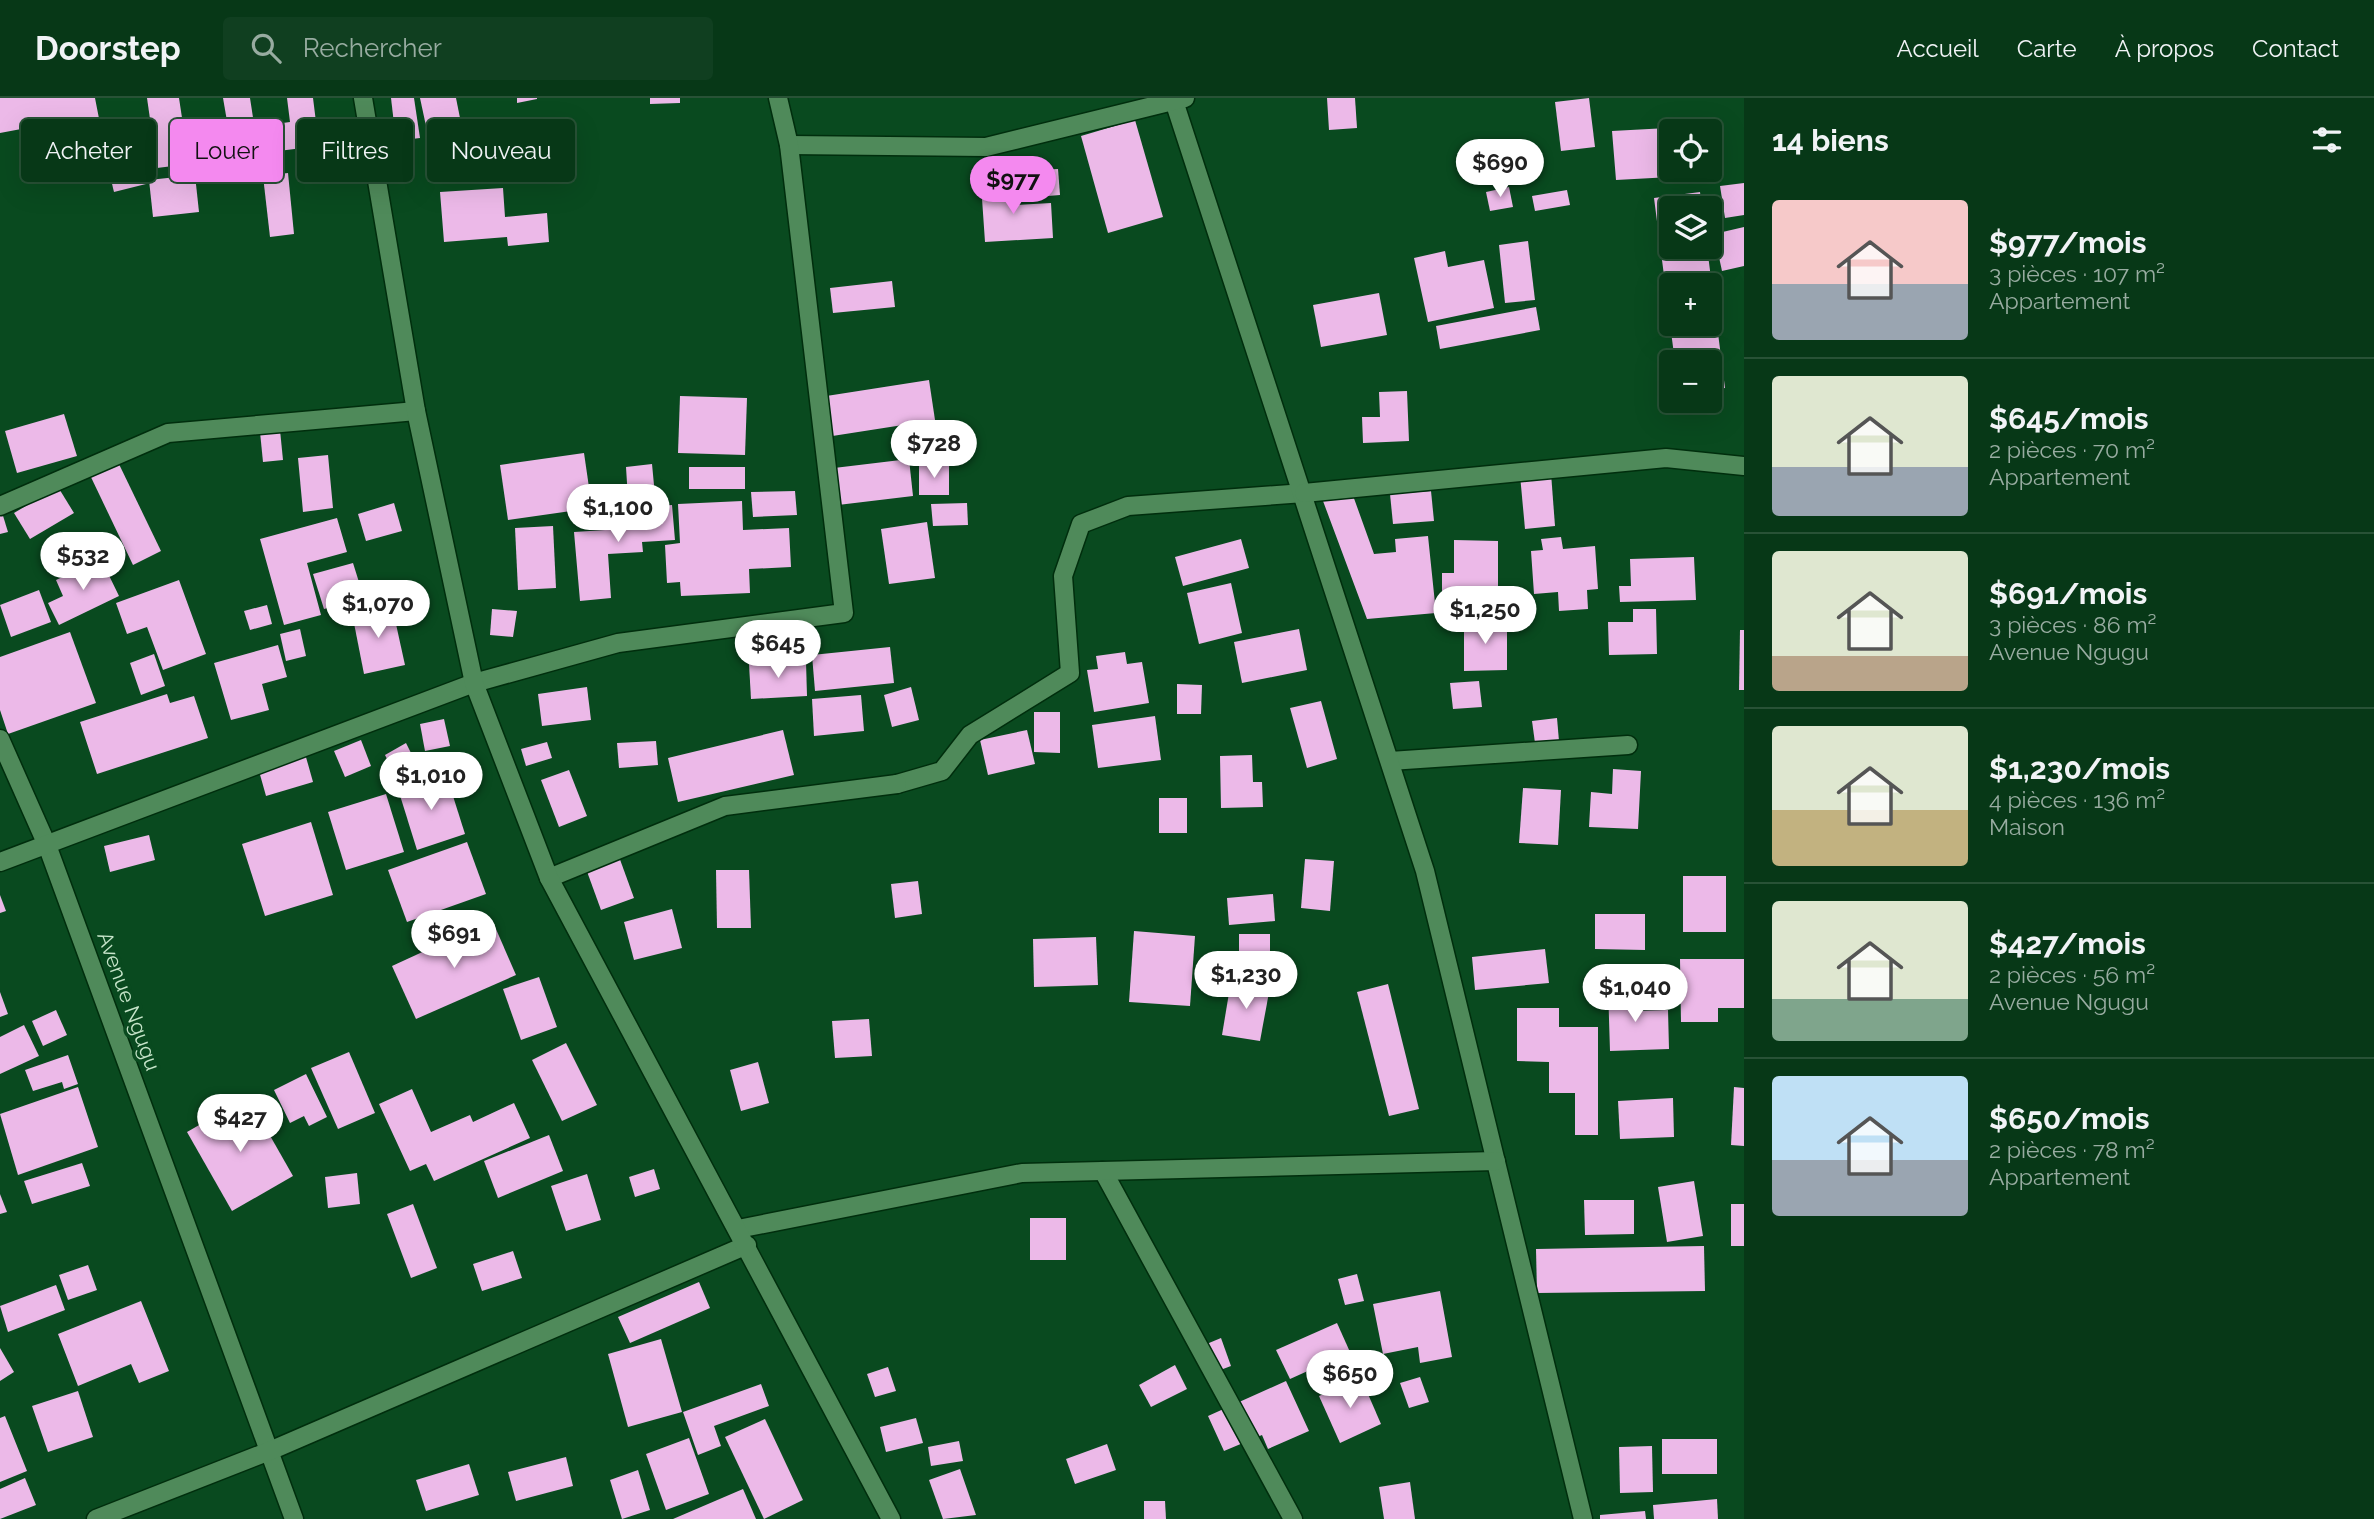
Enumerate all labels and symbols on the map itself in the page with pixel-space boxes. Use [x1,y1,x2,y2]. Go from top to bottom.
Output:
pin: $690 [1459,140,1541,199]
pin: $977 [972,156,1054,216]
pin: $728 [893,420,975,480]
pin: $1,100 [561,484,675,544]
pin: $532 [42,532,124,592]
pin: $1,070 [321,580,435,640]
pin: $1,250 [1428,587,1542,646]
pin: $645 [737,620,819,680]
pin: $1,010 [374,752,488,812]
pin: $691 [413,910,495,970]
street label: Avenue Ngugu [92,928,166,1074]
pin: $1,230 [1189,951,1303,1011]
pin: $1,040 [1578,964,1692,1024]
pin: $427 [199,1094,281,1154]
pin: $650 [1309,1350,1391,1410]

